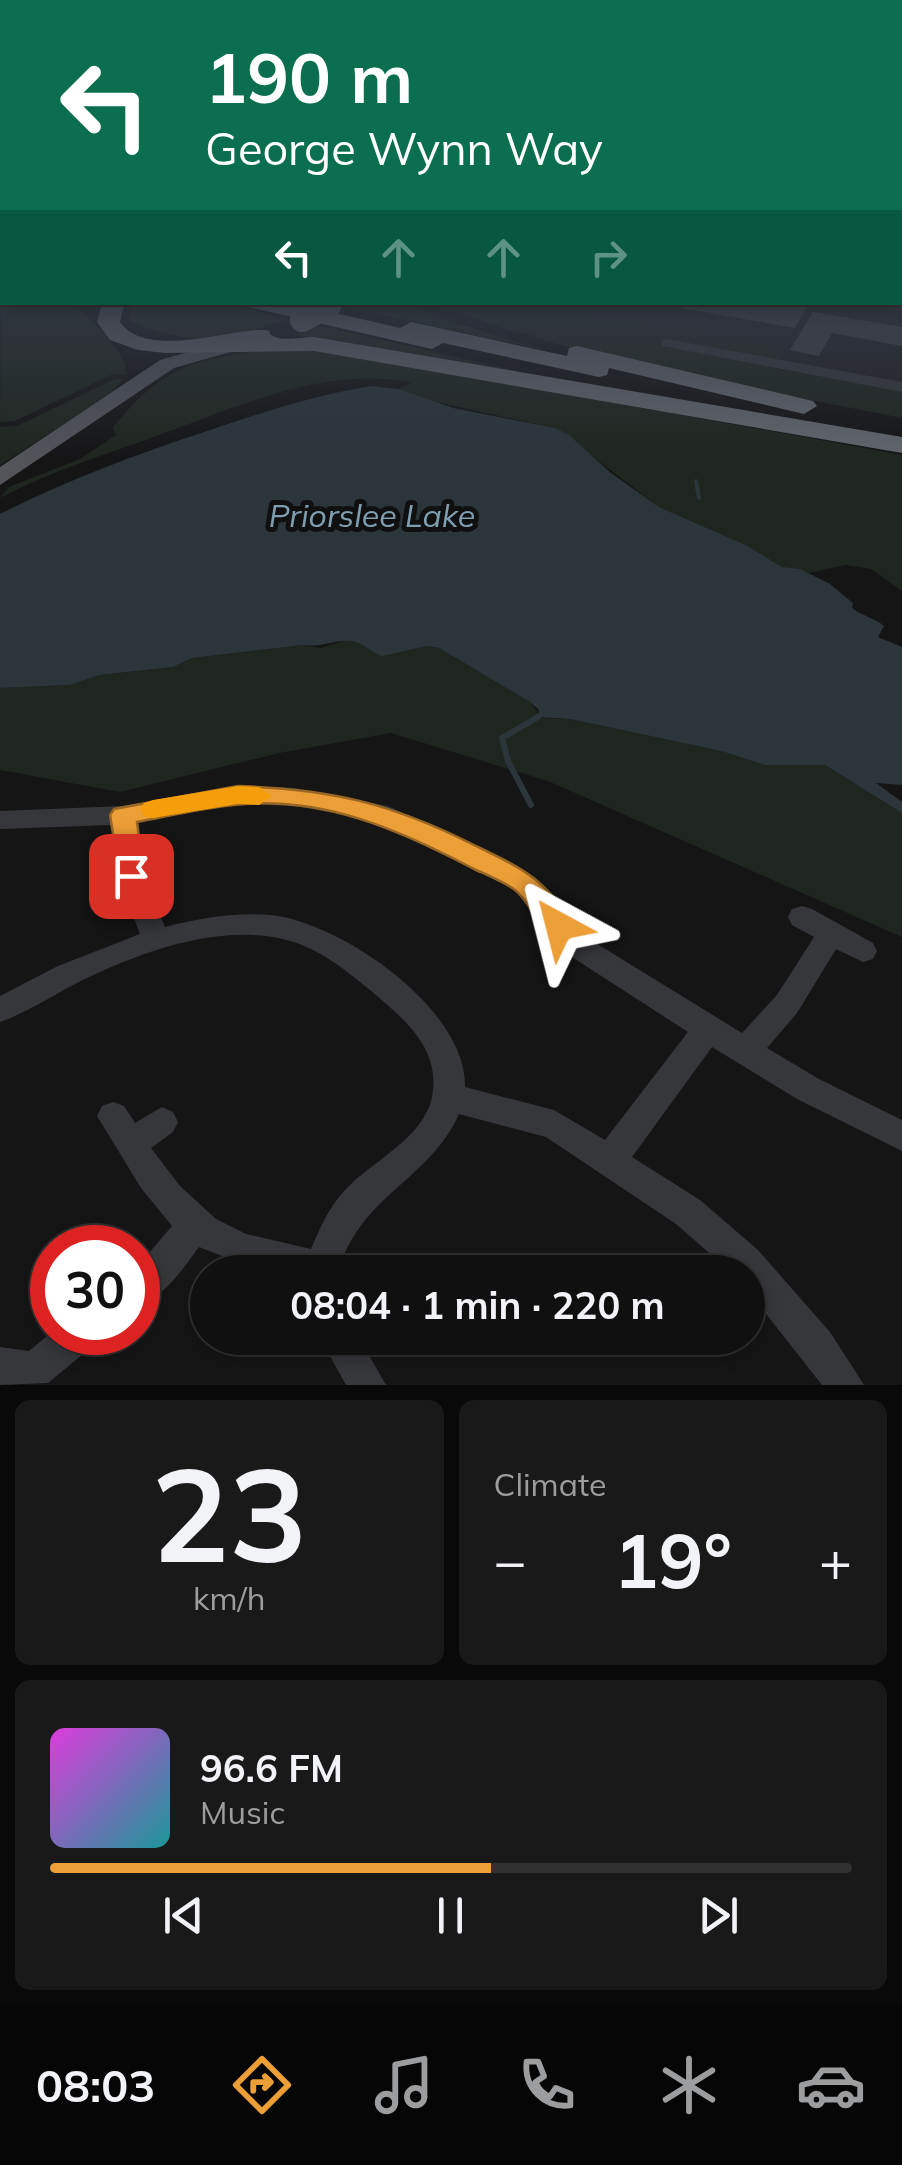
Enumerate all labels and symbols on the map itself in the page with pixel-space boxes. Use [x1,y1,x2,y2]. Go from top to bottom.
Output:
water label: Priorslee Lake [269,495,475,535]
pin [89,834,174,919]
position arrow [507,874,611,978]
speed limit sign: 30 [30,1225,160,1355]

